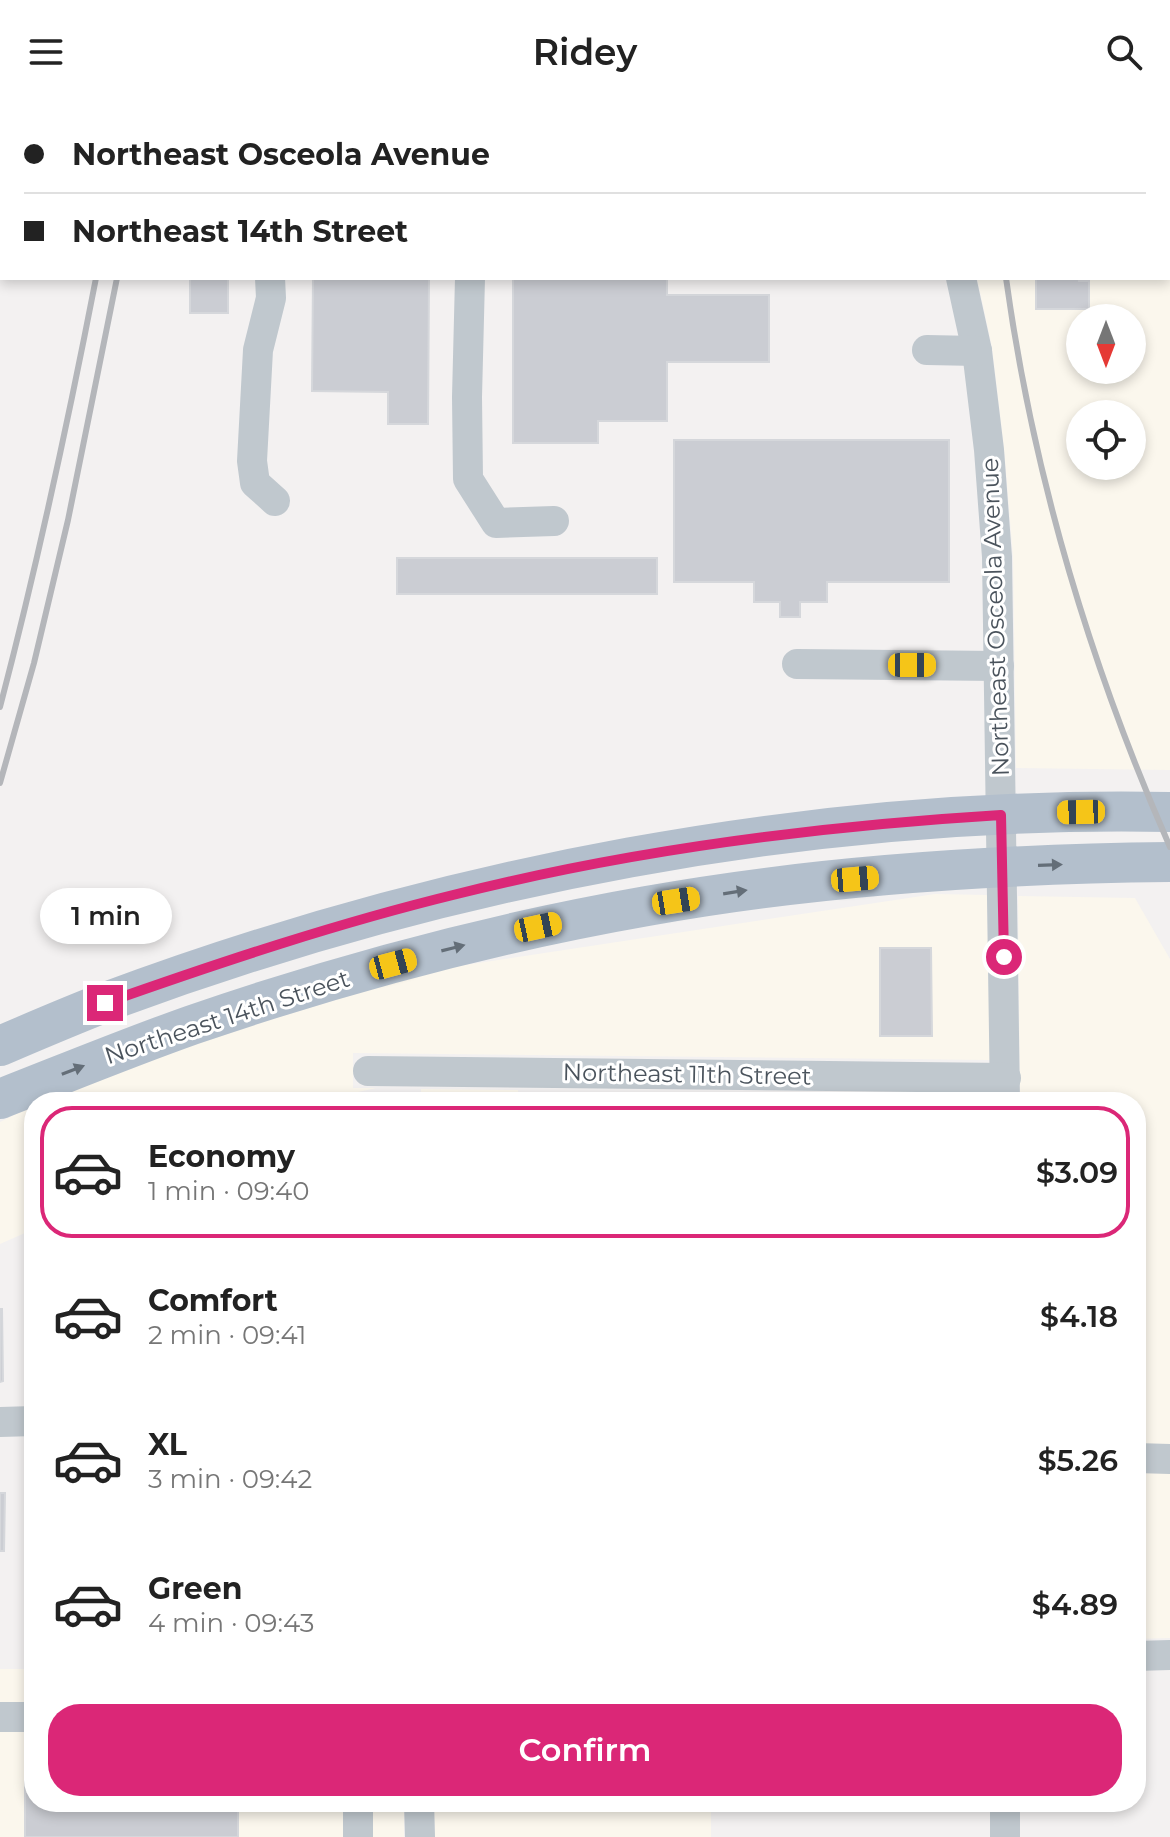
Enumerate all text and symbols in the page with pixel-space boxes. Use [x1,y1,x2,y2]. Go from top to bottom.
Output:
icon: menu [24,30,68,74]
text: Ridey [533,30,637,74]
icon: search [1102,30,1146,74]
text: Northeast Osceola Avenue [72,136,490,173]
text: Northeast 14th Street [72,213,408,250]
north arrow [1066,304,1146,384]
map controls [1066,304,1146,480]
button: locate [1066,400,1146,480]
street label: Northeast Osceola Avenue [975,457,1015,777]
car [888,653,936,677]
car [1057,800,1105,824]
one-way arrow [1038,858,1063,871]
car [830,865,880,893]
car [650,885,702,917]
one-way arrow [723,885,748,898]
callout: 1 min [39,887,171,943]
text: 1 min [71,900,141,932]
car [512,910,564,944]
route start [986,939,1022,975]
one-way arrow [441,941,466,953]
car [367,946,419,982]
street label: Northeast 14th Street [101,964,353,1070]
route end [87,985,123,1021]
street label: Northeast 11th Street [562,1057,812,1091]
one-way arrow [61,1063,85,1076]
icon: car [52,1136,124,1208]
text: Economy [148,1138,295,1175]
text: $3.09 [1036,1154,1118,1191]
text: 1 min · 09:40 [148,1175,310,1207]
icon: car [52,1280,124,1352]
text: Comfort [148,1282,278,1319]
text: $4.18 [1040,1298,1118,1335]
text: 2 min · 09:41 [148,1319,306,1351]
icon: car [52,1424,124,1496]
text: XL [148,1426,187,1463]
text: $5.26 [1038,1442,1118,1479]
text: 3 min · 09:42 [148,1463,312,1495]
icon: car [52,1568,124,1640]
text: Green [148,1570,242,1607]
text: $4.89 [1032,1586,1118,1623]
text: 4 min · 09:43 [148,1607,314,1639]
button: Confirm [48,1704,1122,1796]

